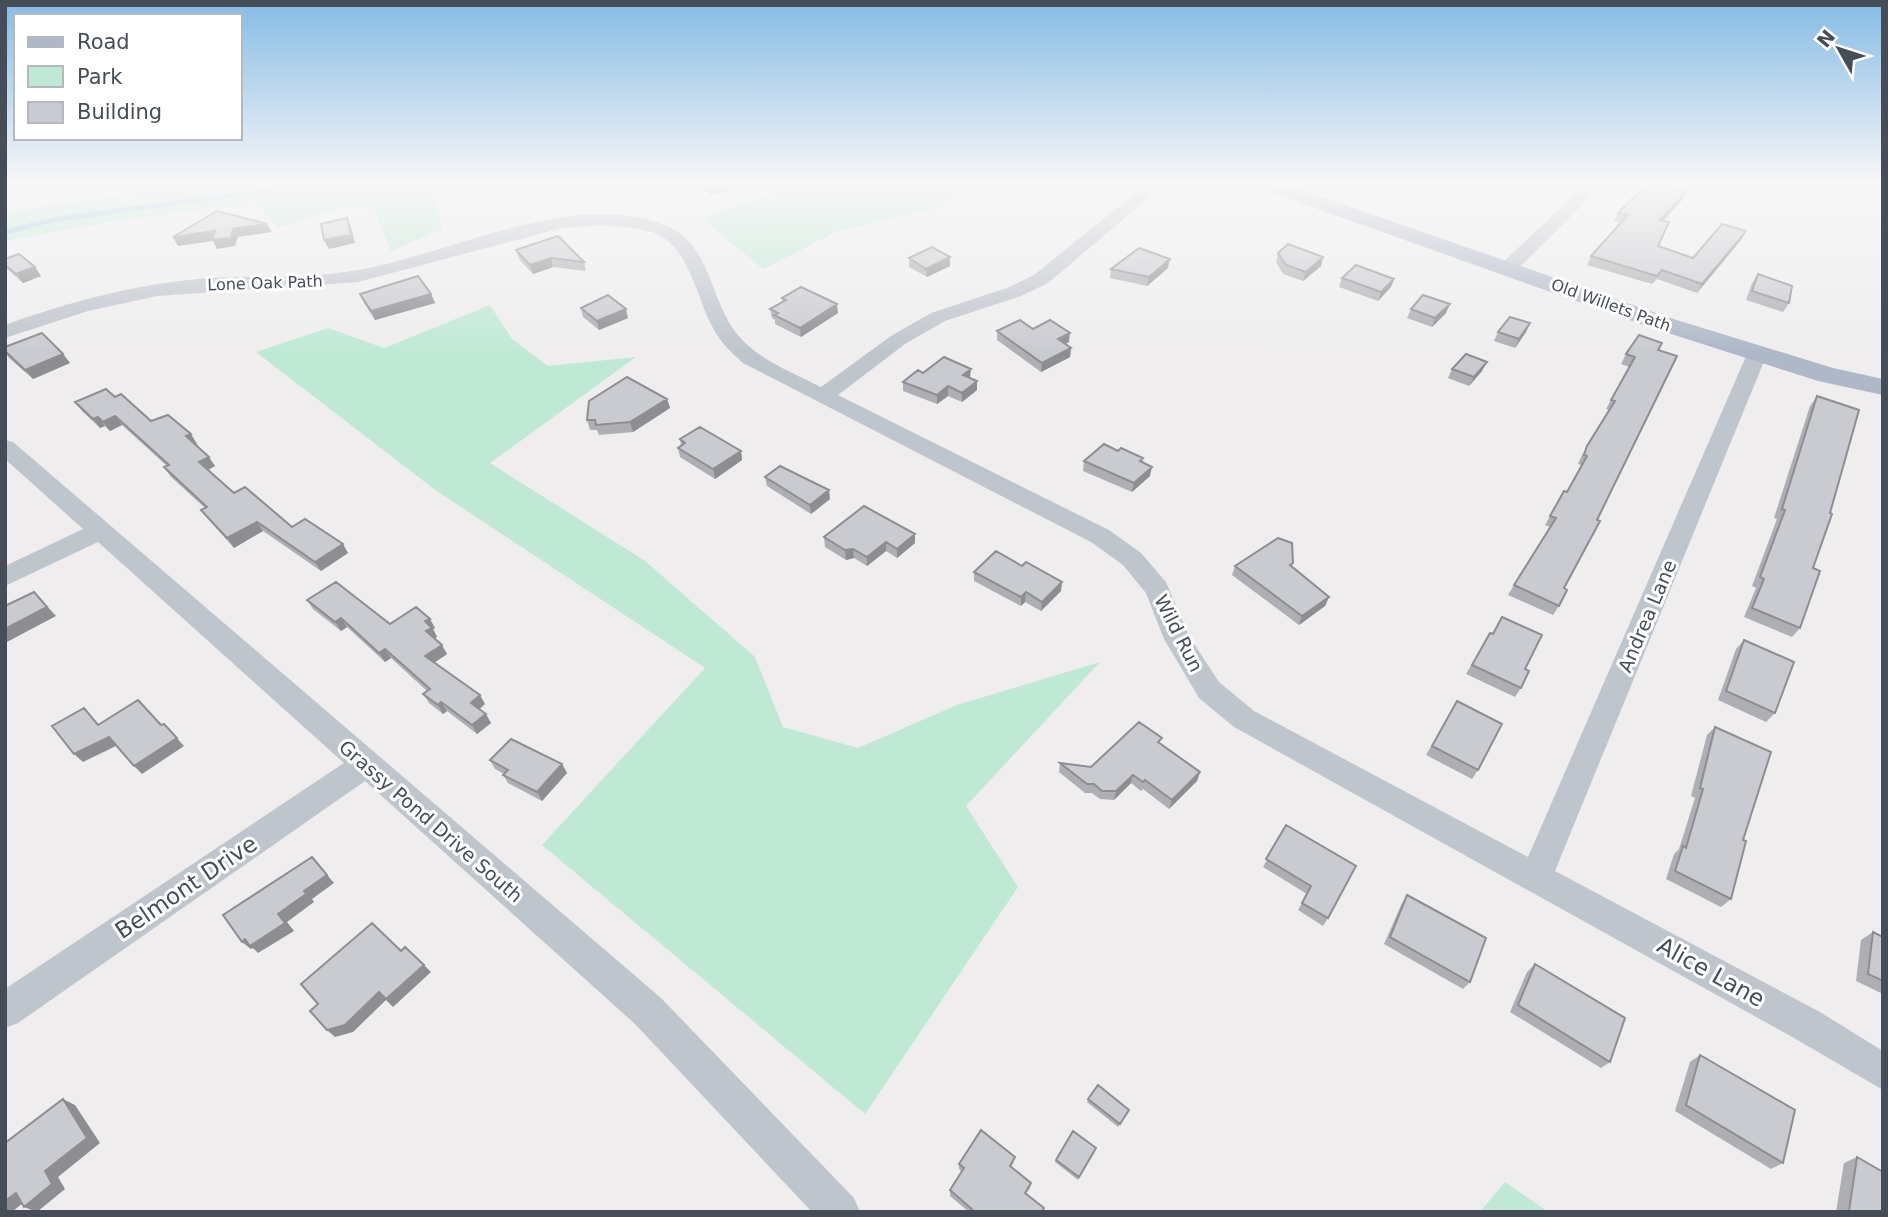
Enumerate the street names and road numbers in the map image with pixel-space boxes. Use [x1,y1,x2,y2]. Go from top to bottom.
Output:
street label: Lone Oak Path [207,271,323,295]
street label: Old Willets Path [1549,275,1673,335]
street label: Andrea Lane [1613,557,1681,675]
street label: Wild Run [1150,591,1208,675]
street label: Grassy Pond Drive South [335,735,527,907]
street label: Belmont Drive [110,830,262,944]
street label: Alice Lane [1653,932,1769,1012]

